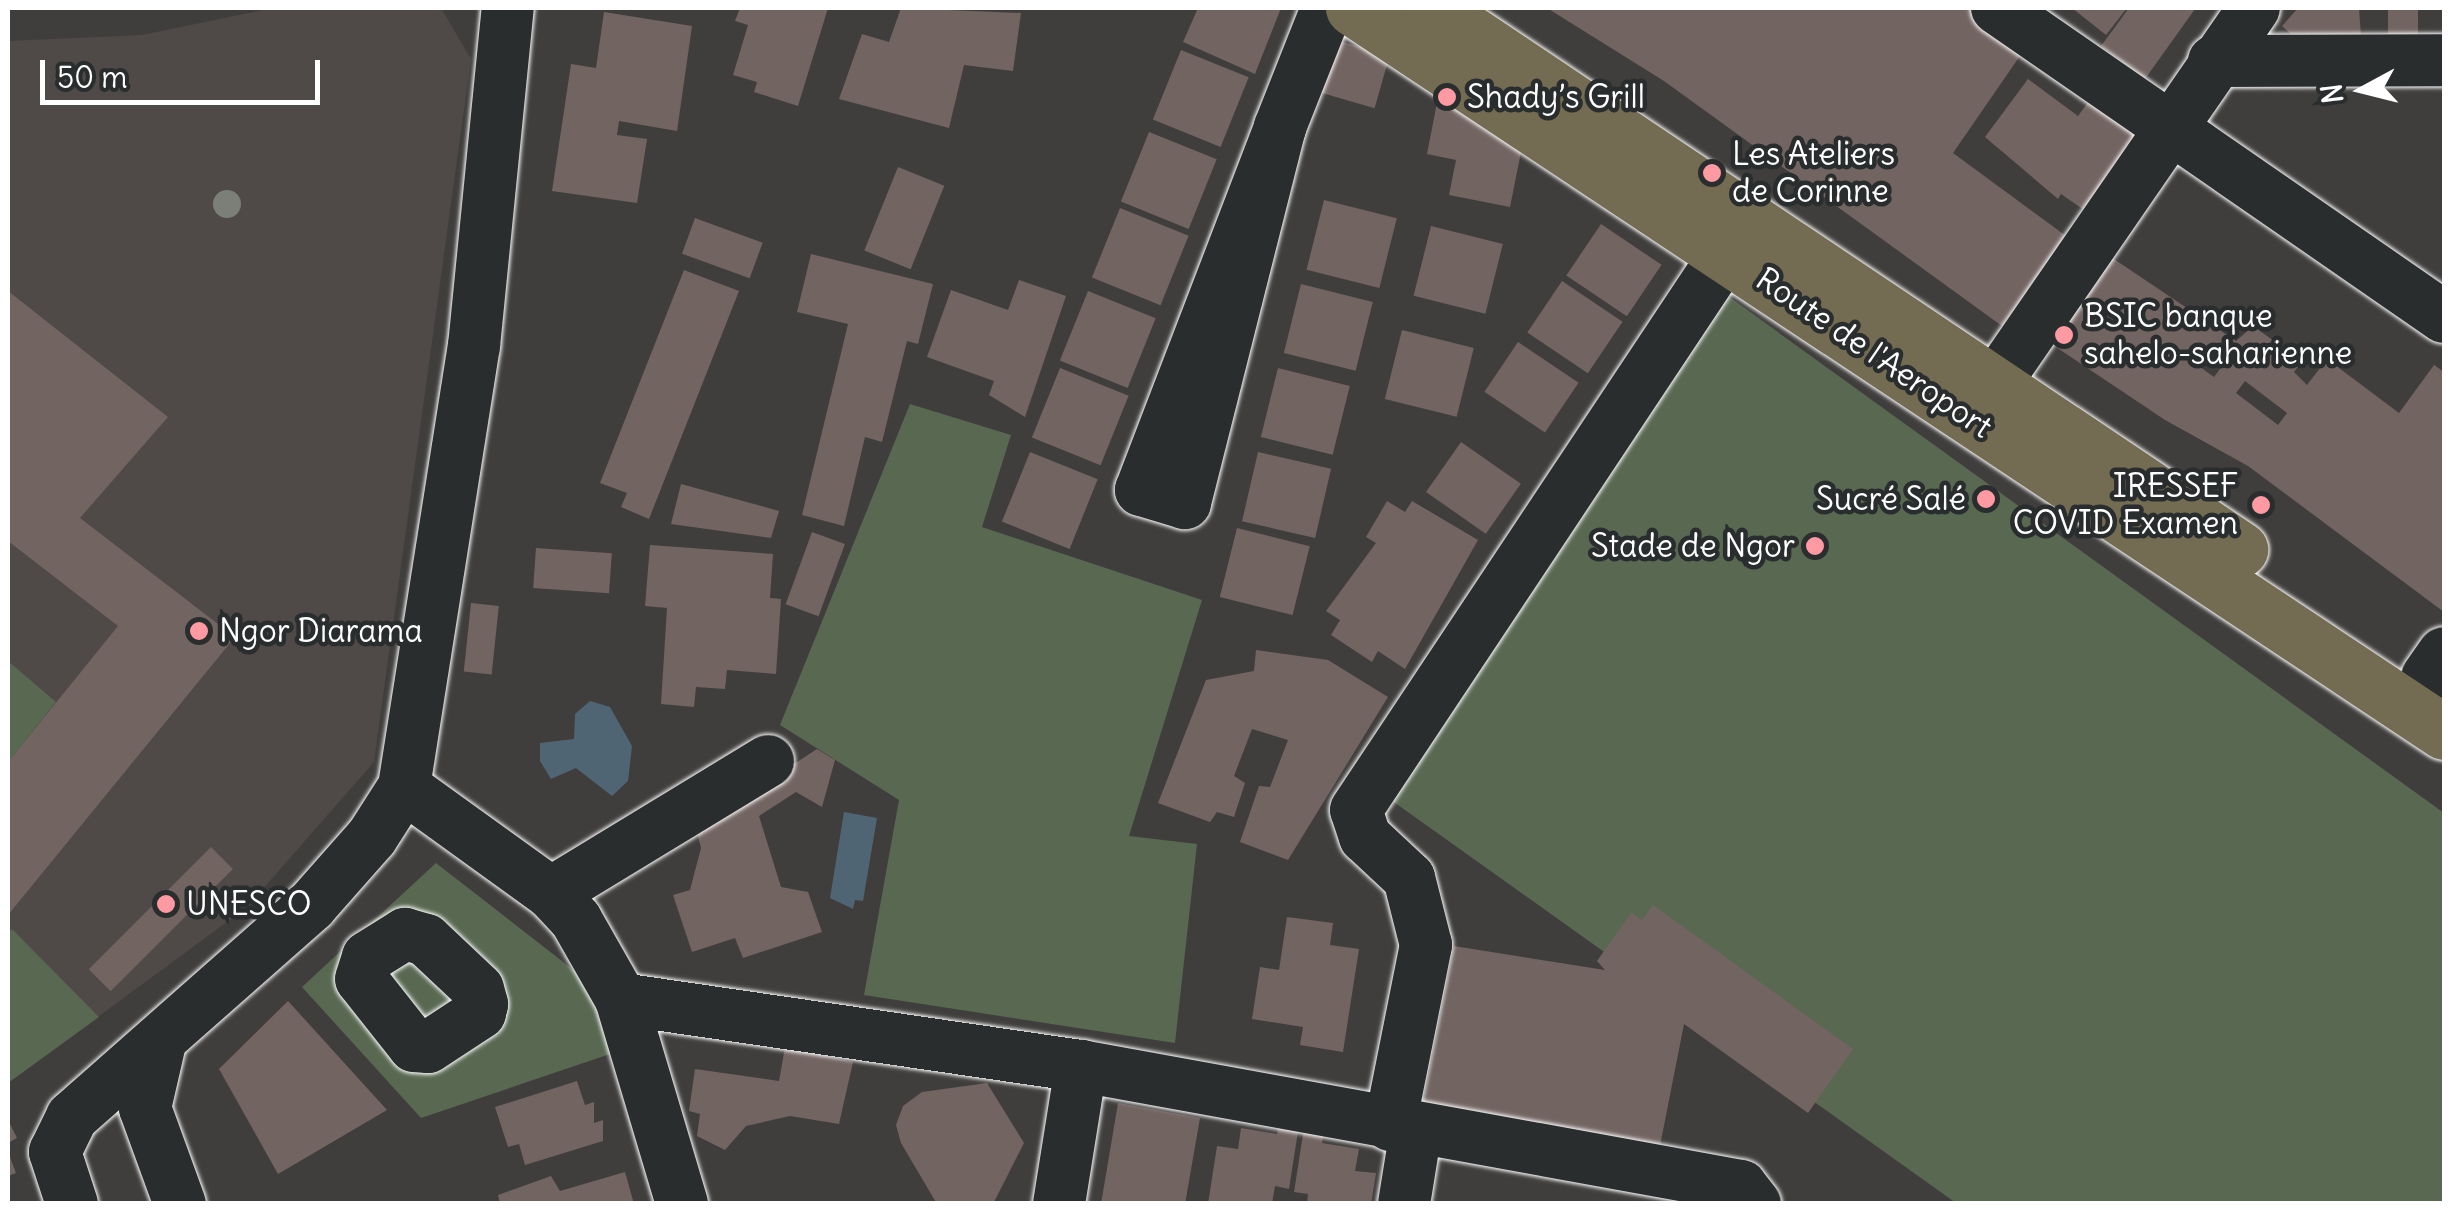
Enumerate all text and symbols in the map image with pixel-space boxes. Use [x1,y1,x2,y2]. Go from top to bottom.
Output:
scale bar [45,40,325,102]
north arrow [2312,40,2412,140]
text: 50 m [57,58,127,96]
place label: Shady’s Grill [1467,78,1645,116]
text: N [2313,82,2351,105]
marker: Shady’s Grill [1436,86,1458,108]
place label: Les Ateliers de Corinne [1732,136,1895,211]
marker: Les Ateliers de Corinne [1701,162,1723,184]
street label: Route de l'Aeroport [1749,260,1999,446]
place label: BSIC banque sahelo-saharienne [2084,298,2352,373]
marker: BSIC banque sahelo-saharienne [2053,324,2075,346]
place label: IRESSEF COVID Examen [2013,468,2238,543]
place label: Sucré Salé [1816,480,1966,518]
marker: Sucré Salé [1975,488,1997,510]
marker: IRESSEF COVID Examen [2248,492,2274,518]
place label: Stade de Ngor [1591,527,1795,565]
marker: Stade de Ngor [1804,535,1826,557]
place label: Ngor Diarama [219,612,423,650]
marker: Ngor Diarama [188,620,210,642]
place label: UNESCO [186,885,312,923]
marker: UNESCO [155,893,177,915]

